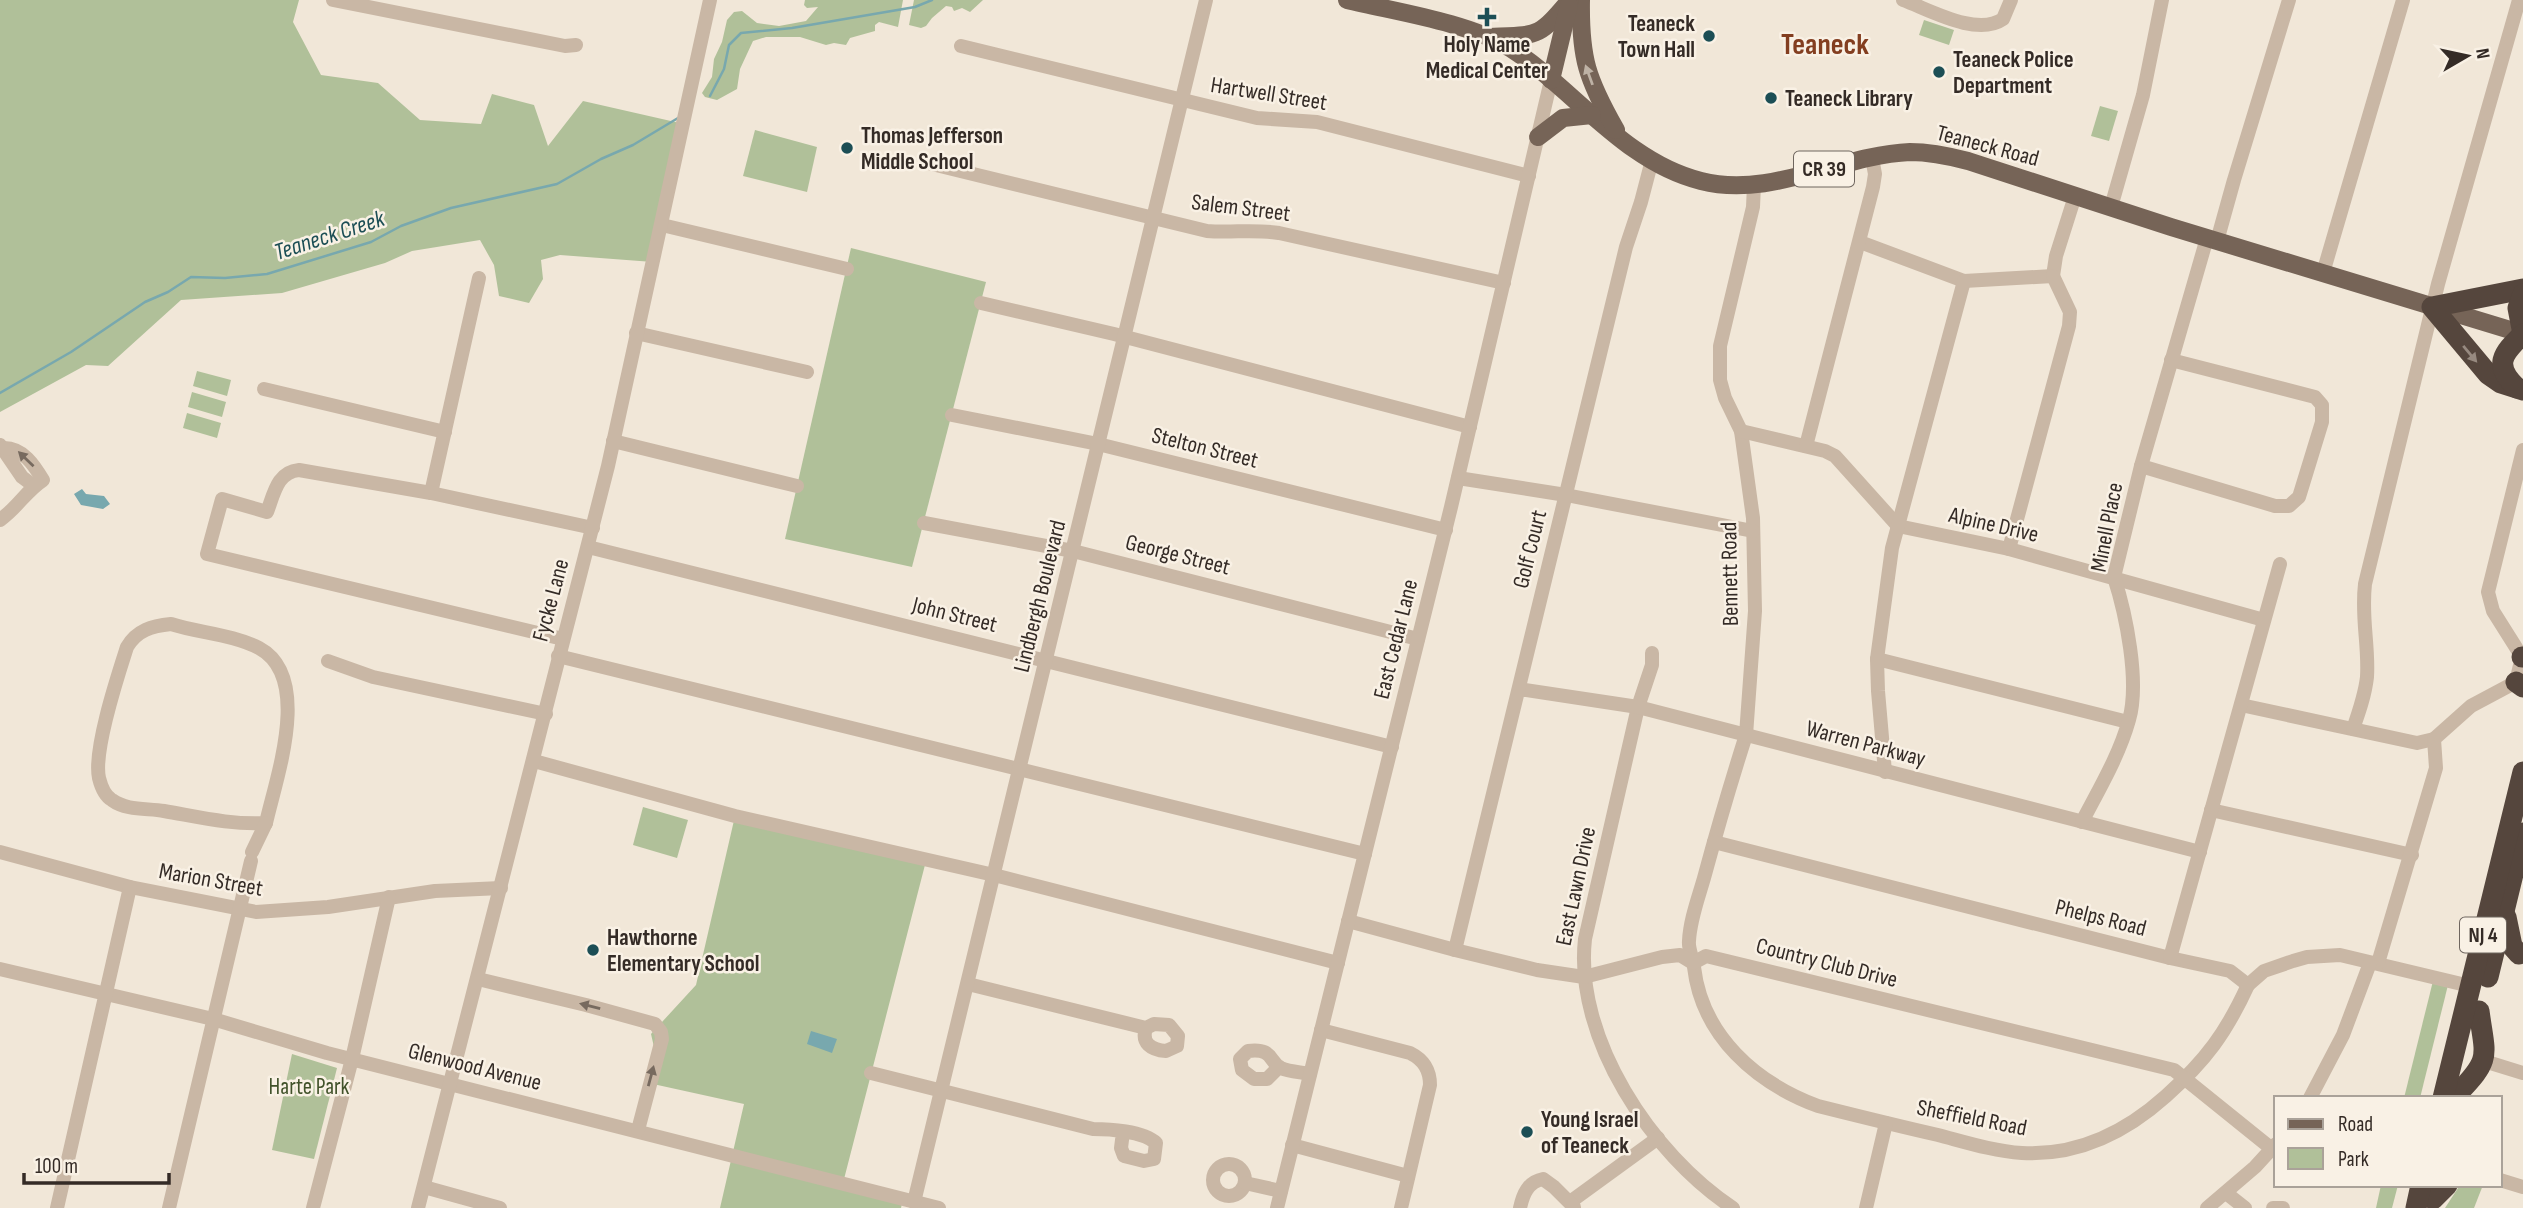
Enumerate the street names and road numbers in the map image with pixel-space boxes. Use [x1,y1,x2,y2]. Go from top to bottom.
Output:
street label: Hartwell Street [1209,71,1329,117]
street label: Teaneck Road [1933,119,2042,173]
road number: CR 39 [1794,152,1854,186]
street label: Salem Street [1190,188,1292,228]
street label: Stelton Street [1149,421,1261,475]
street label: Minell Place [2085,480,2129,574]
street label: Alpine Drive [1945,501,2041,549]
street label: Golf Court [1507,507,1553,591]
street label: Lindbergh Boulevard [1008,517,1072,675]
street label: Bennett Road [1715,522,1745,626]
street label: George Street [1123,528,1233,581]
street label: Fycke Lane [527,556,575,645]
street label: East Cedar Lane [1368,577,1424,702]
street label: John Street [909,591,1000,639]
street label: Warren Parkway [1803,715,1929,773]
street label: East Lawn Drive [1550,824,1602,948]
street label: Marion Street [157,857,265,903]
street label: Phelps Road [2052,893,2149,943]
road number: NJ 4 [2460,918,2506,953]
street label: Country Club Drive [1753,932,1900,994]
street label: Glenwood Avenue [405,1037,544,1097]
street label: Sheffield Road [1914,1094,2029,1142]

